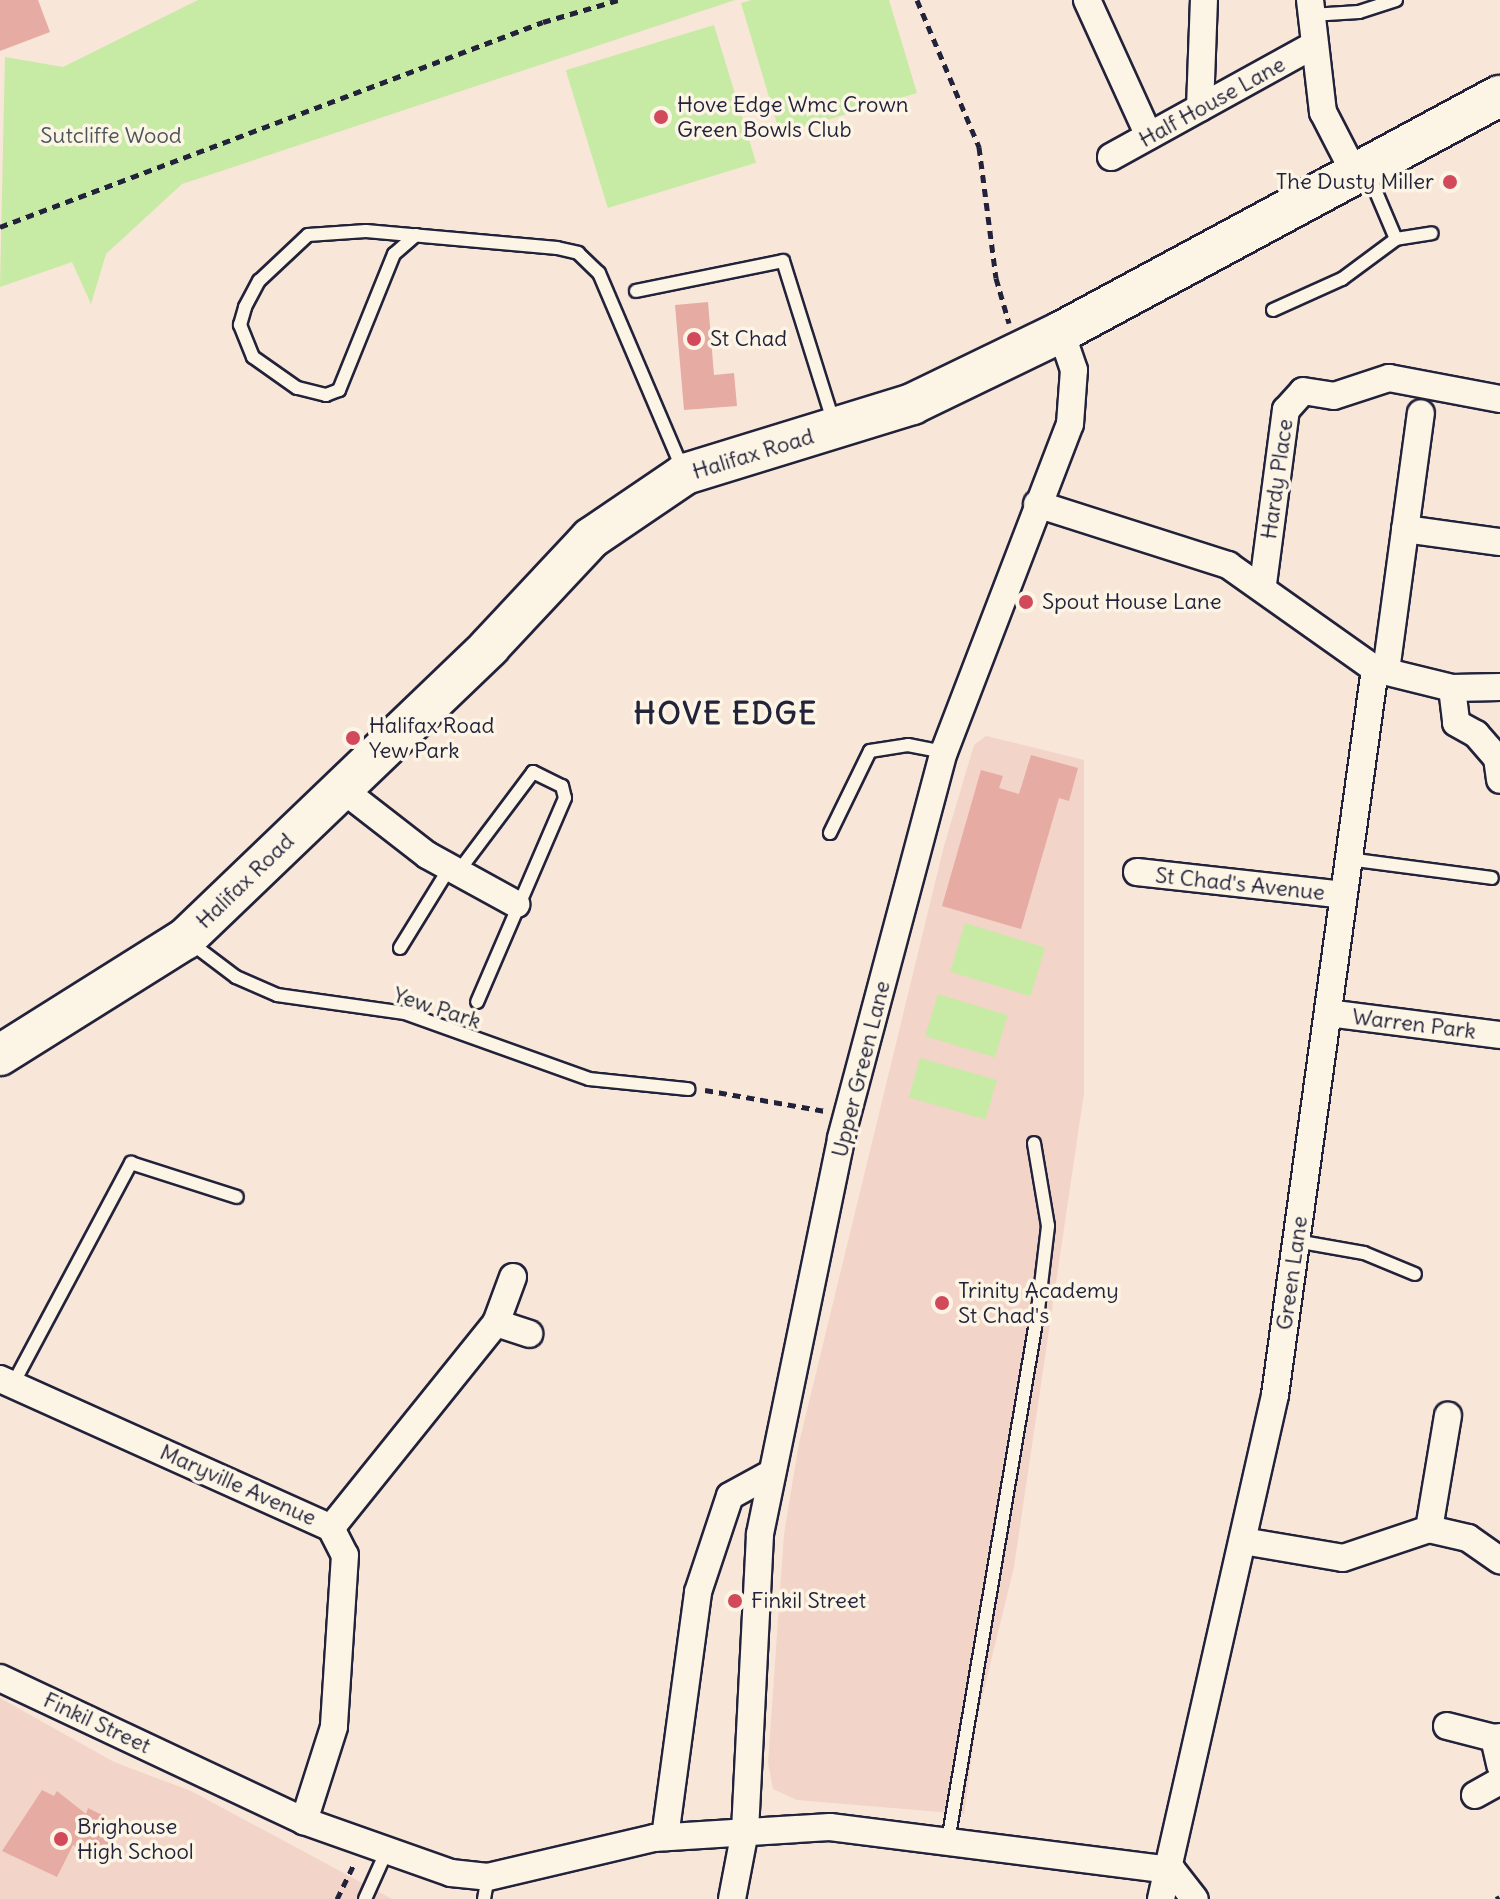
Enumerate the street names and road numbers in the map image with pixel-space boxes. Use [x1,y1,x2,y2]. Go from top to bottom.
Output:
street label: Half House Lane [1134,51,1290,153]
street label: Hardy Place [1256,417,1298,541]
street label: Halifax Road [689,423,817,485]
street label: Halifax Road [191,828,299,934]
street label: St Chad's Avenue [1154,862,1326,906]
street label: Upper Green Lane [826,978,896,1160]
street label: Yew Park [390,981,484,1035]
street label: Warren Park [1351,1003,1477,1045]
street label: Green Lane [1271,1214,1313,1332]
street label: Maryville Avenue [156,1439,320,1531]
street label: Finkil Street [39,1687,155,1759]

